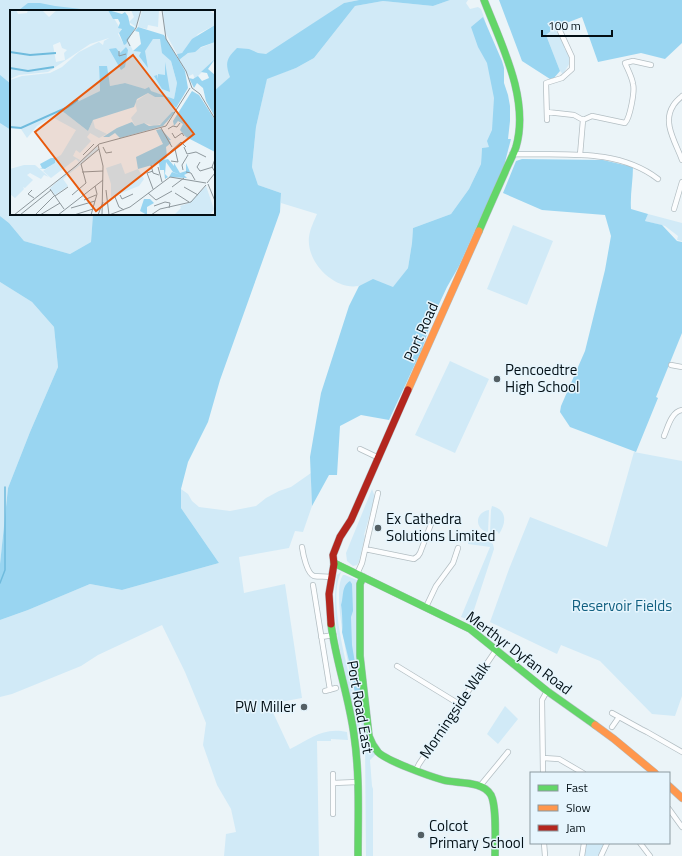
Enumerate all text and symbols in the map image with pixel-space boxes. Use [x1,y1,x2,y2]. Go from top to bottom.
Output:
inset map [10,10,215,215]
scale bar [542,12,612,38]
text: 100 m [548,16,581,35]
street label: Port Road [397,298,444,365]
place label: Pencoedtre High School [505,358,580,398]
marker: Pencoedtre High School [492,374,502,384]
place label: Ex Cathedra Solutions Limited [386,507,495,547]
marker: Ex Cathedra Solutions Limited [373,523,383,533]
park label: Reservoir Fields [572,594,672,617]
street label: Merthyr Dyfan Road [461,605,577,700]
street label: Morningside Walk [413,656,496,763]
street label: Port Road East [341,658,380,756]
place label: PW Miller [235,695,296,718]
marker: PW Miller [299,702,309,712]
legend [530,772,670,844]
text: Fast [566,778,589,797]
text: Slow [566,798,591,817]
place label: Colcot Primary School [429,814,524,854]
text: Jam [566,818,586,837]
marker: Colcot Primary School [416,830,426,840]

